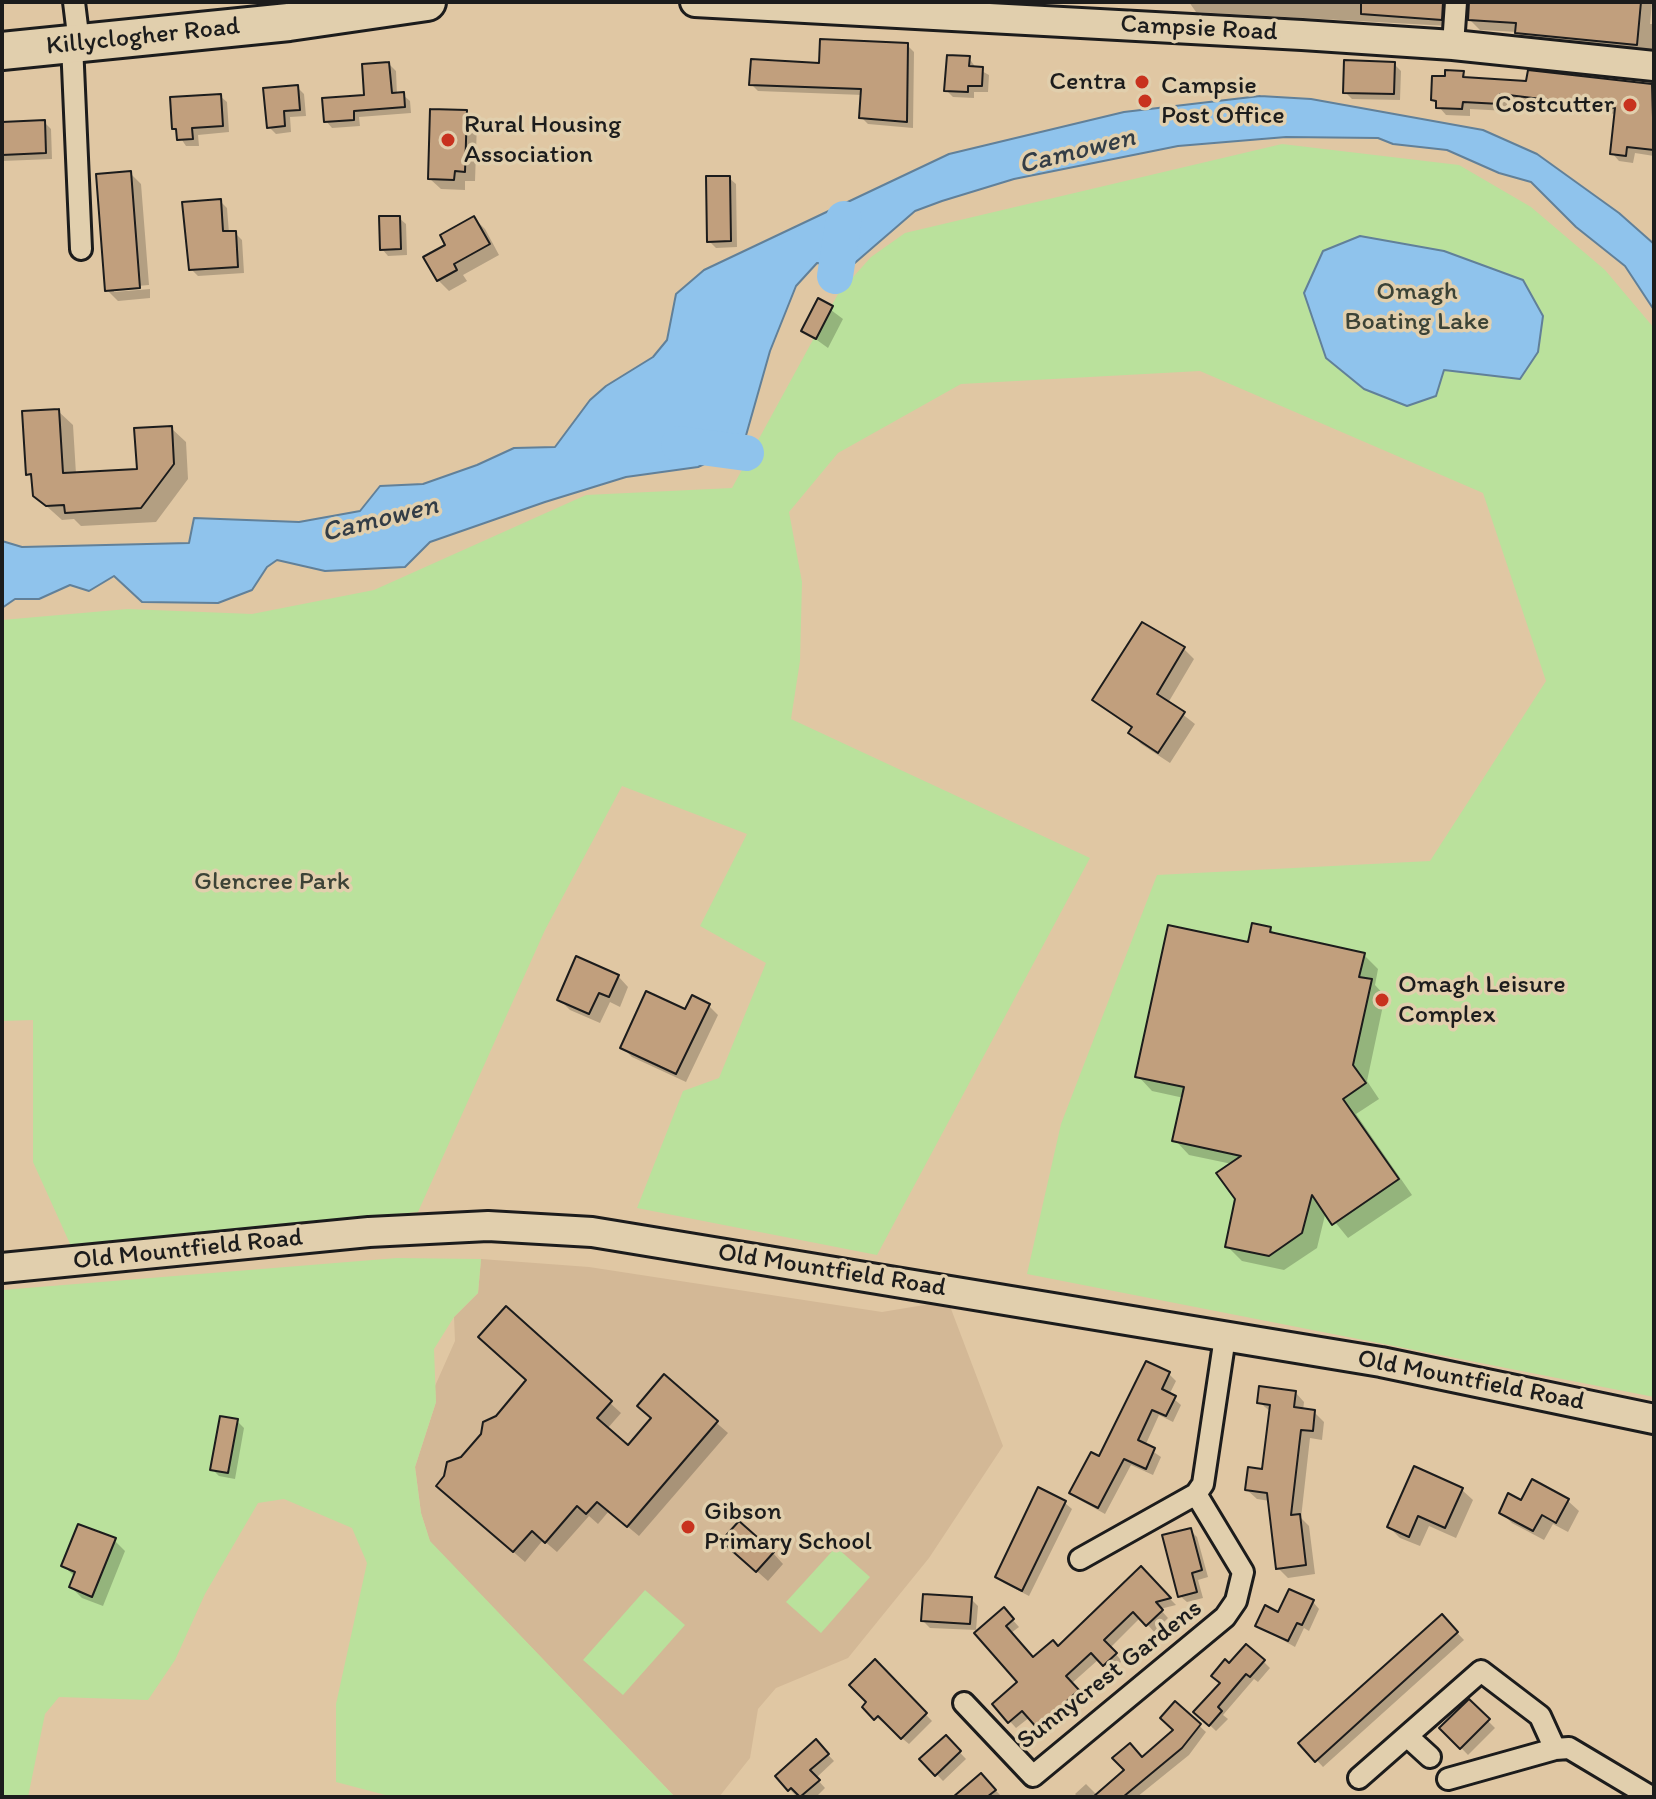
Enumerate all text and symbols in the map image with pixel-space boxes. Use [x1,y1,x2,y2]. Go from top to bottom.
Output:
street label: Campsie Road [1119,9,1279,49]
street label: Killyclogher Road [45,11,241,63]
place label: Centra [1049,66,1126,98]
place label: Campsie Post Office [1161,70,1285,132]
marker: Centra [1133,73,1151,91]
place label: Costcutter [1495,89,1614,121]
marker: Campsie Post Office [1136,92,1154,110]
marker: Costcutter [1621,96,1639,114]
place label: Rural Housing Association [464,109,621,170]
water label: Camowen [1015,121,1139,183]
marker: Rural Housing Association [439,131,457,149]
park label: Omagh Boating Lake [1345,276,1489,338]
water label: Camowen [318,489,442,551]
park label: Glencree Park [194,866,350,898]
place label: Omagh Leisure Complex [1398,969,1566,1030]
marker: Omagh Leisure Complex [1373,991,1391,1009]
street label: Old Mountfield Road [72,1222,304,1278]
street label: Old Mountfield Road [716,1238,948,1304]
street label: Old Mountfield Road [1355,1344,1587,1418]
place label: Gibson Primary School [704,1496,872,1558]
marker: Gibson Primary School [679,1518,697,1536]
street label: Sunnycrest Gardens [1011,1593,1209,1757]

